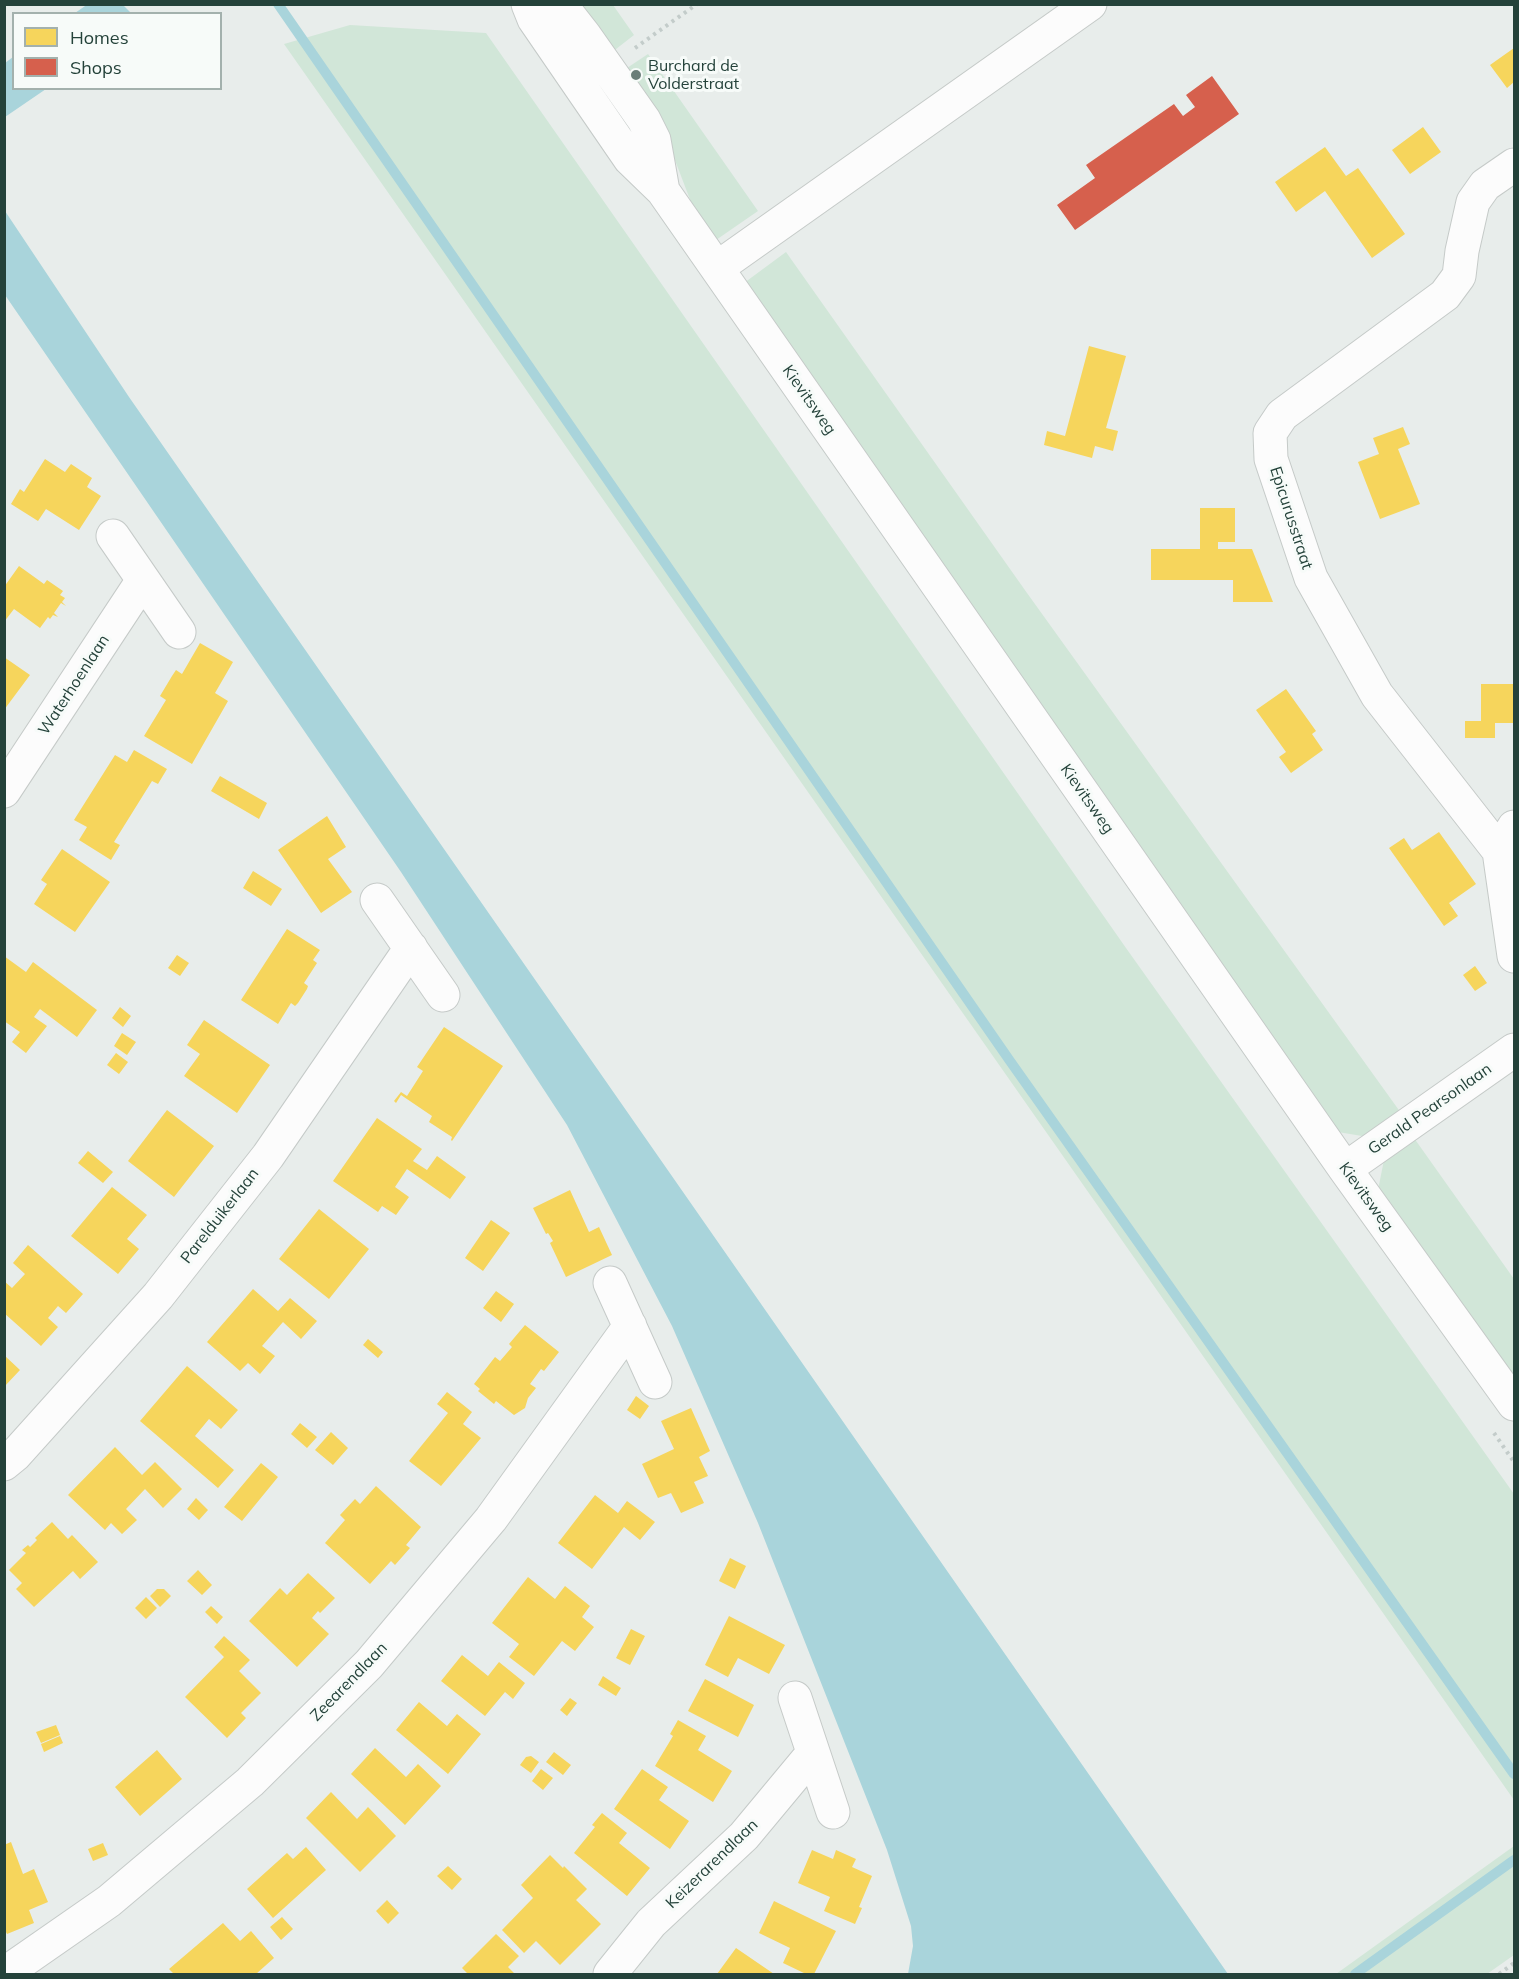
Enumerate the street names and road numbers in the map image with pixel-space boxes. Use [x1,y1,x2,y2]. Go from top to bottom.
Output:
street label: Kievitsweg [778,362,840,438]
street label: Epicurusstraat [1265,464,1317,572]
street label: Waterhoenlaan [35,631,113,739]
street label: Kievitsweg [1056,761,1118,837]
street label: Gerald Pearsonlaan [1365,1059,1495,1159]
street label: Kievitsweg [1335,1159,1397,1235]
street label: Parelduikerlaan [177,1165,263,1267]
street label: Zeearendlaan [307,1639,391,1725]
street label: Keizerarendlaan [662,1815,762,1913]

